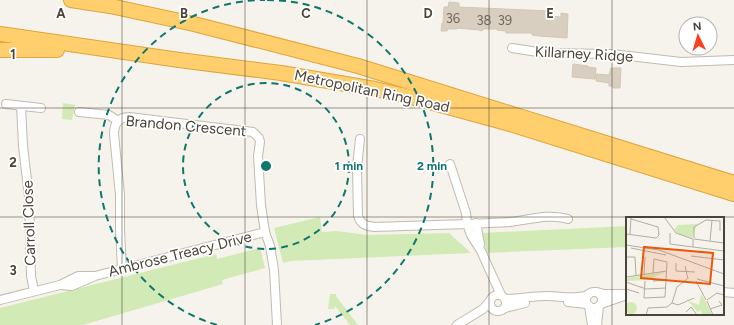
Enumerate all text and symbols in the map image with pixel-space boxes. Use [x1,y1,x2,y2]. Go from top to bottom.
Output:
text: A [56,6,66,21]
text: B [180,6,188,21]
text: C [301,6,311,21]
text: D [423,6,433,21]
text: E [546,6,554,21]
house number: 36 [446,11,460,26]
house number: 38 [476,13,492,28]
house number: 39 [498,13,512,28]
north arrow [678,16,718,56]
text: N [692,20,702,33]
street label: Killarney Ridge [534,42,634,66]
text: 1 [10,47,16,62]
street label: Metropolitan Ring Road [293,66,451,116]
street label: Brandon Crescent [125,112,247,140]
text: 2 [9,155,17,170]
centre of rings [259,159,273,173]
text: 1 min [335,159,363,173]
text: 2 min [417,159,447,173]
street label: Carroll Close [19,180,39,266]
inset map [626,217,724,315]
street label: Ambrose Treacy Drive [106,227,254,281]
text: 3 [9,263,17,278]

